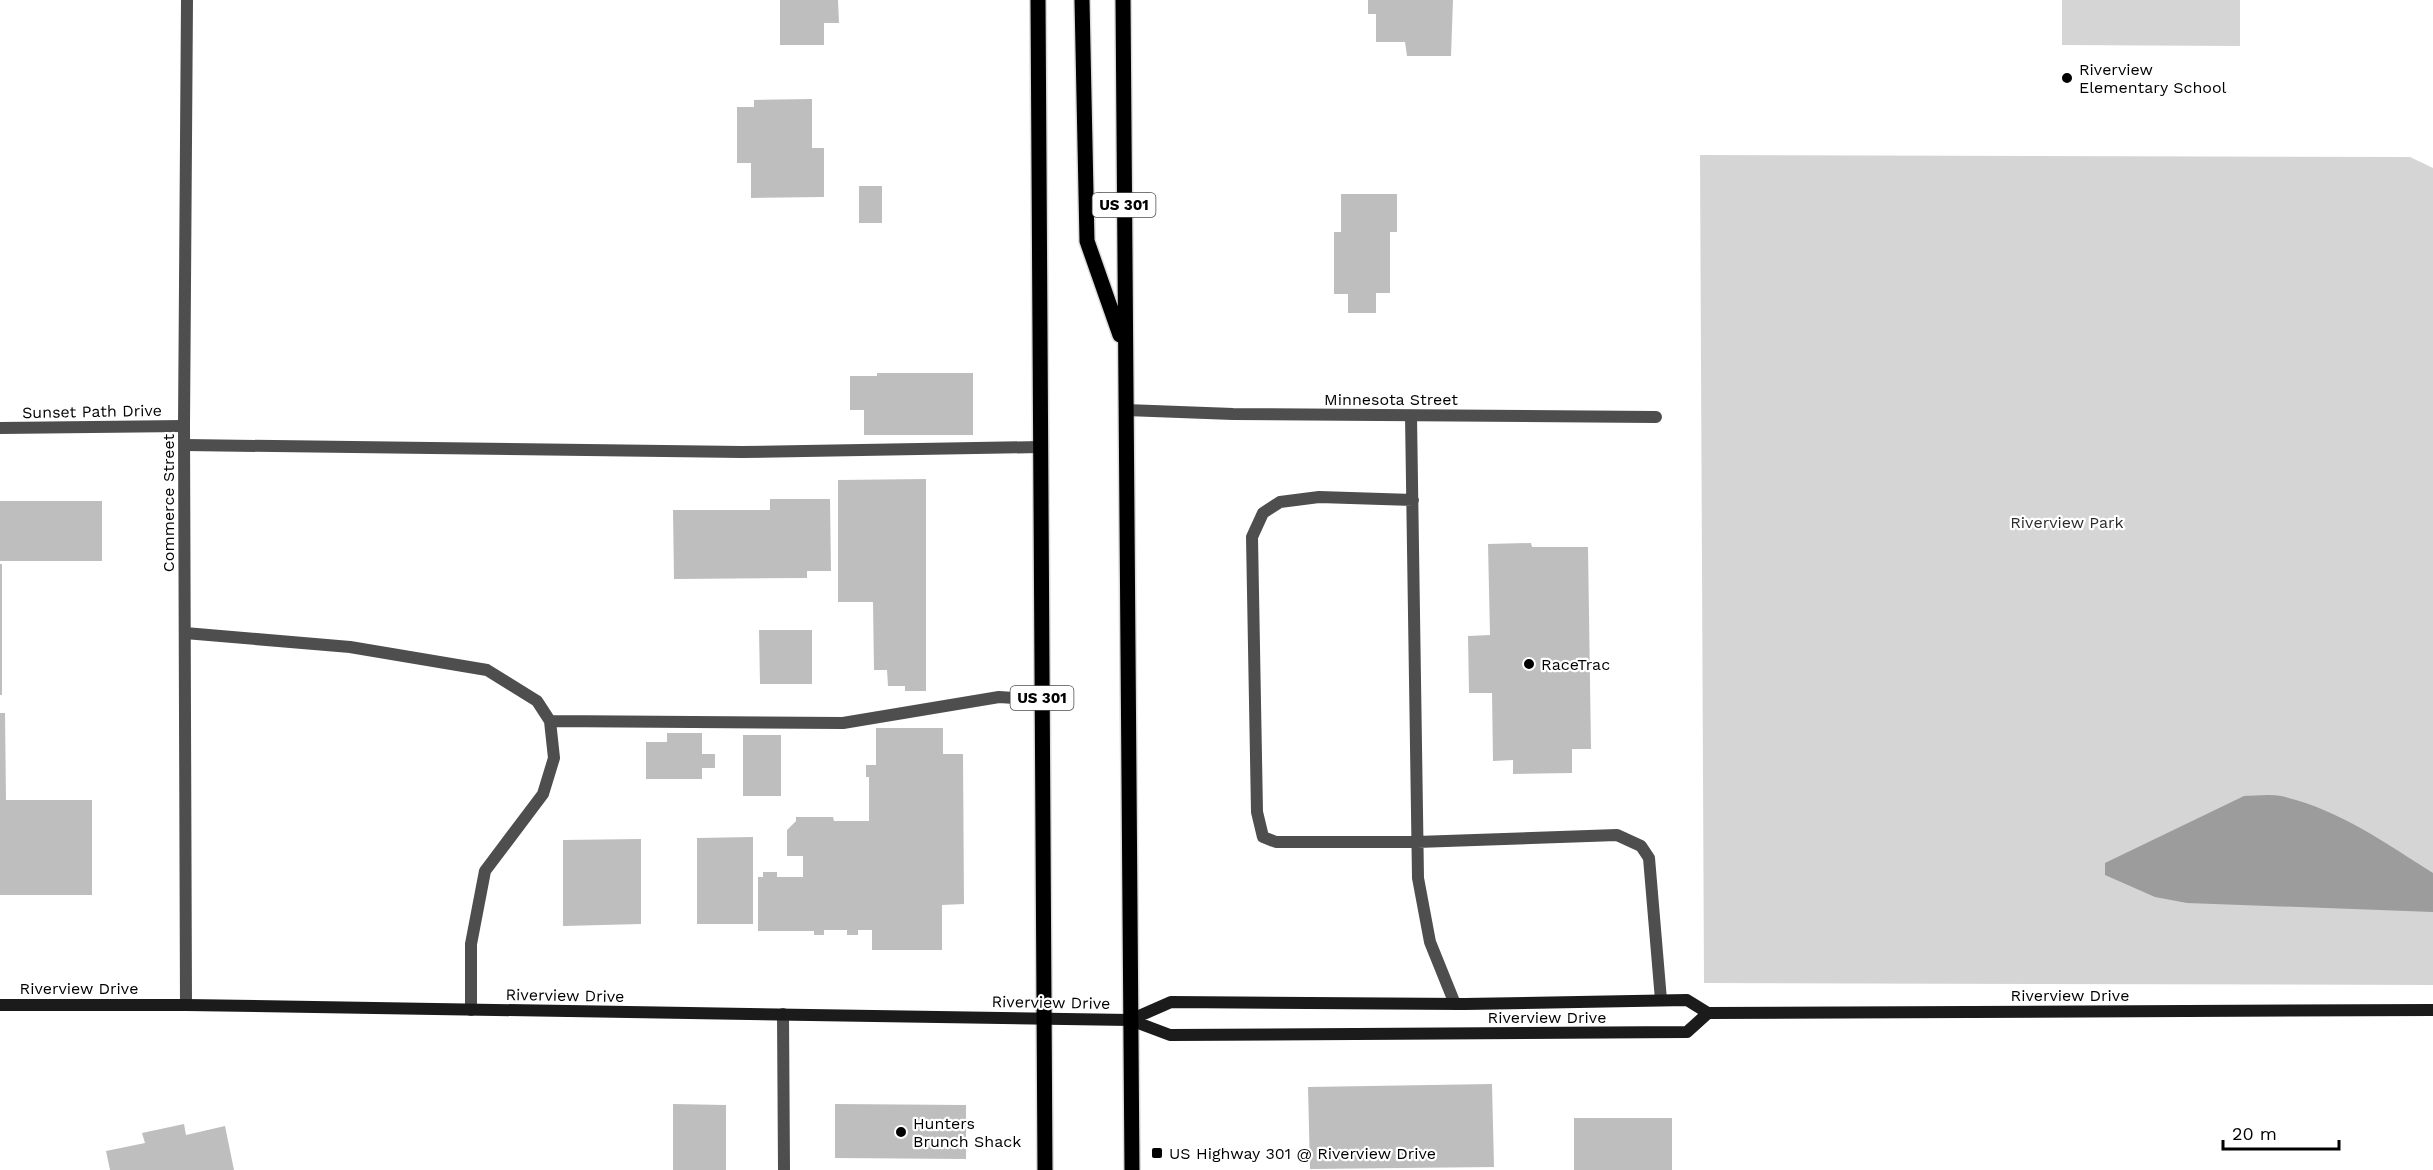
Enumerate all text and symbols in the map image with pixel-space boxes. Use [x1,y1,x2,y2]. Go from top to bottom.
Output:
place label: Riverview Elementary School [2079,60,2227,97]
marker: Riverview Elementary School [2060,71,2074,85]
road number: US 301 [1092,193,1156,217]
street label: Minnesota Street [1324,390,1458,409]
street label: Sunset Path Drive [22,401,162,422]
street label: Commerce Street [159,434,178,572]
park label: Riverview Park [2010,513,2124,532]
place label: RaceTrac [1541,655,1610,674]
marker: RaceTrac [1522,657,1536,671]
road number: US 301 [1010,686,1074,710]
street label: Riverview Drive [20,979,138,998]
street label: Riverview Drive [505,985,625,1006]
street label: Riverview Drive [2011,986,2129,1005]
street label: Riverview Drive [991,992,1111,1013]
street label: Riverview Drive [1488,1008,1606,1027]
scale bar [2223,1113,2338,1151]
place label: Hunters Brunch Shack [913,1114,1021,1151]
text: 20 m [2232,1123,2277,1144]
marker: Hunters Brunch Shack [894,1125,908,1139]
place label: US Highway 301 @ Riverview Drive [1169,1144,1436,1163]
marker: US Highway 301 @ Riverview Drive [1150,1146,1164,1160]

